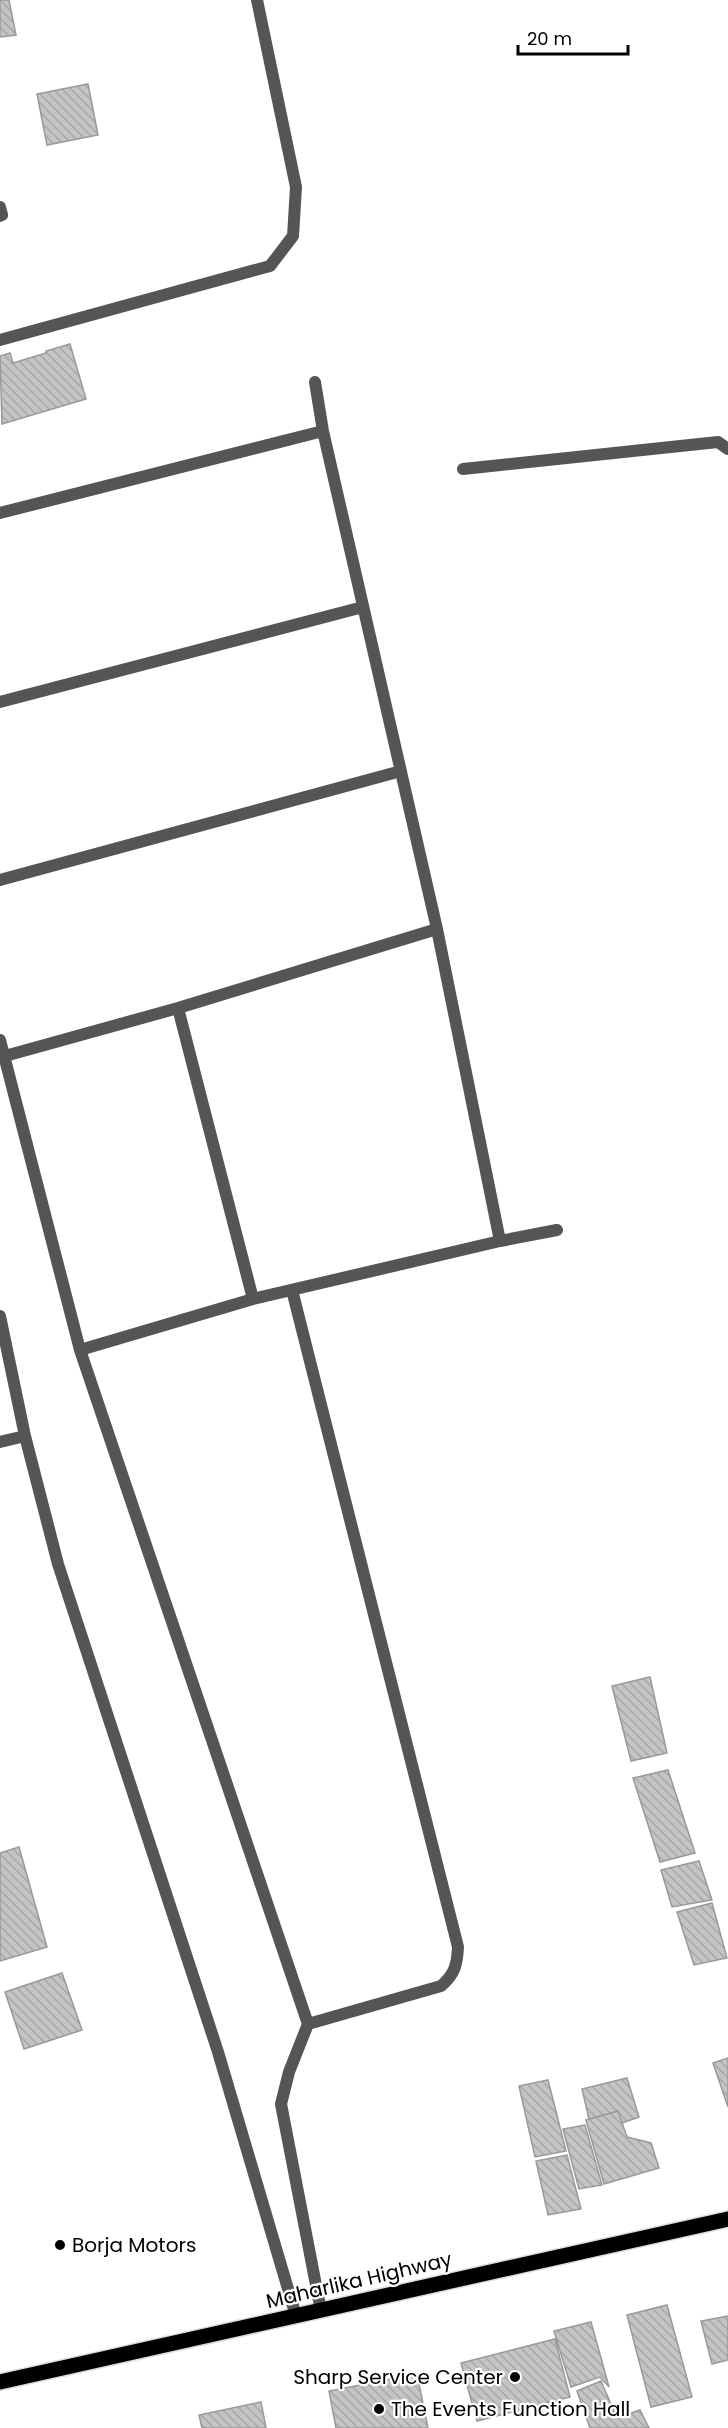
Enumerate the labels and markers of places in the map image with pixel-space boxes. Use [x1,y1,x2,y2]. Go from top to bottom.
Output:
place label: Borja Motors [72,2231,196,2259]
marker: Borja Motors [53,2238,67,2252]
place label: Sharp Service Center [293,2363,503,2391]
marker: Sharp Service Center [508,2370,522,2384]
place label: The Events Function Hall [391,2395,630,2423]
marker: The Events Function Hall [372,2402,386,2416]

